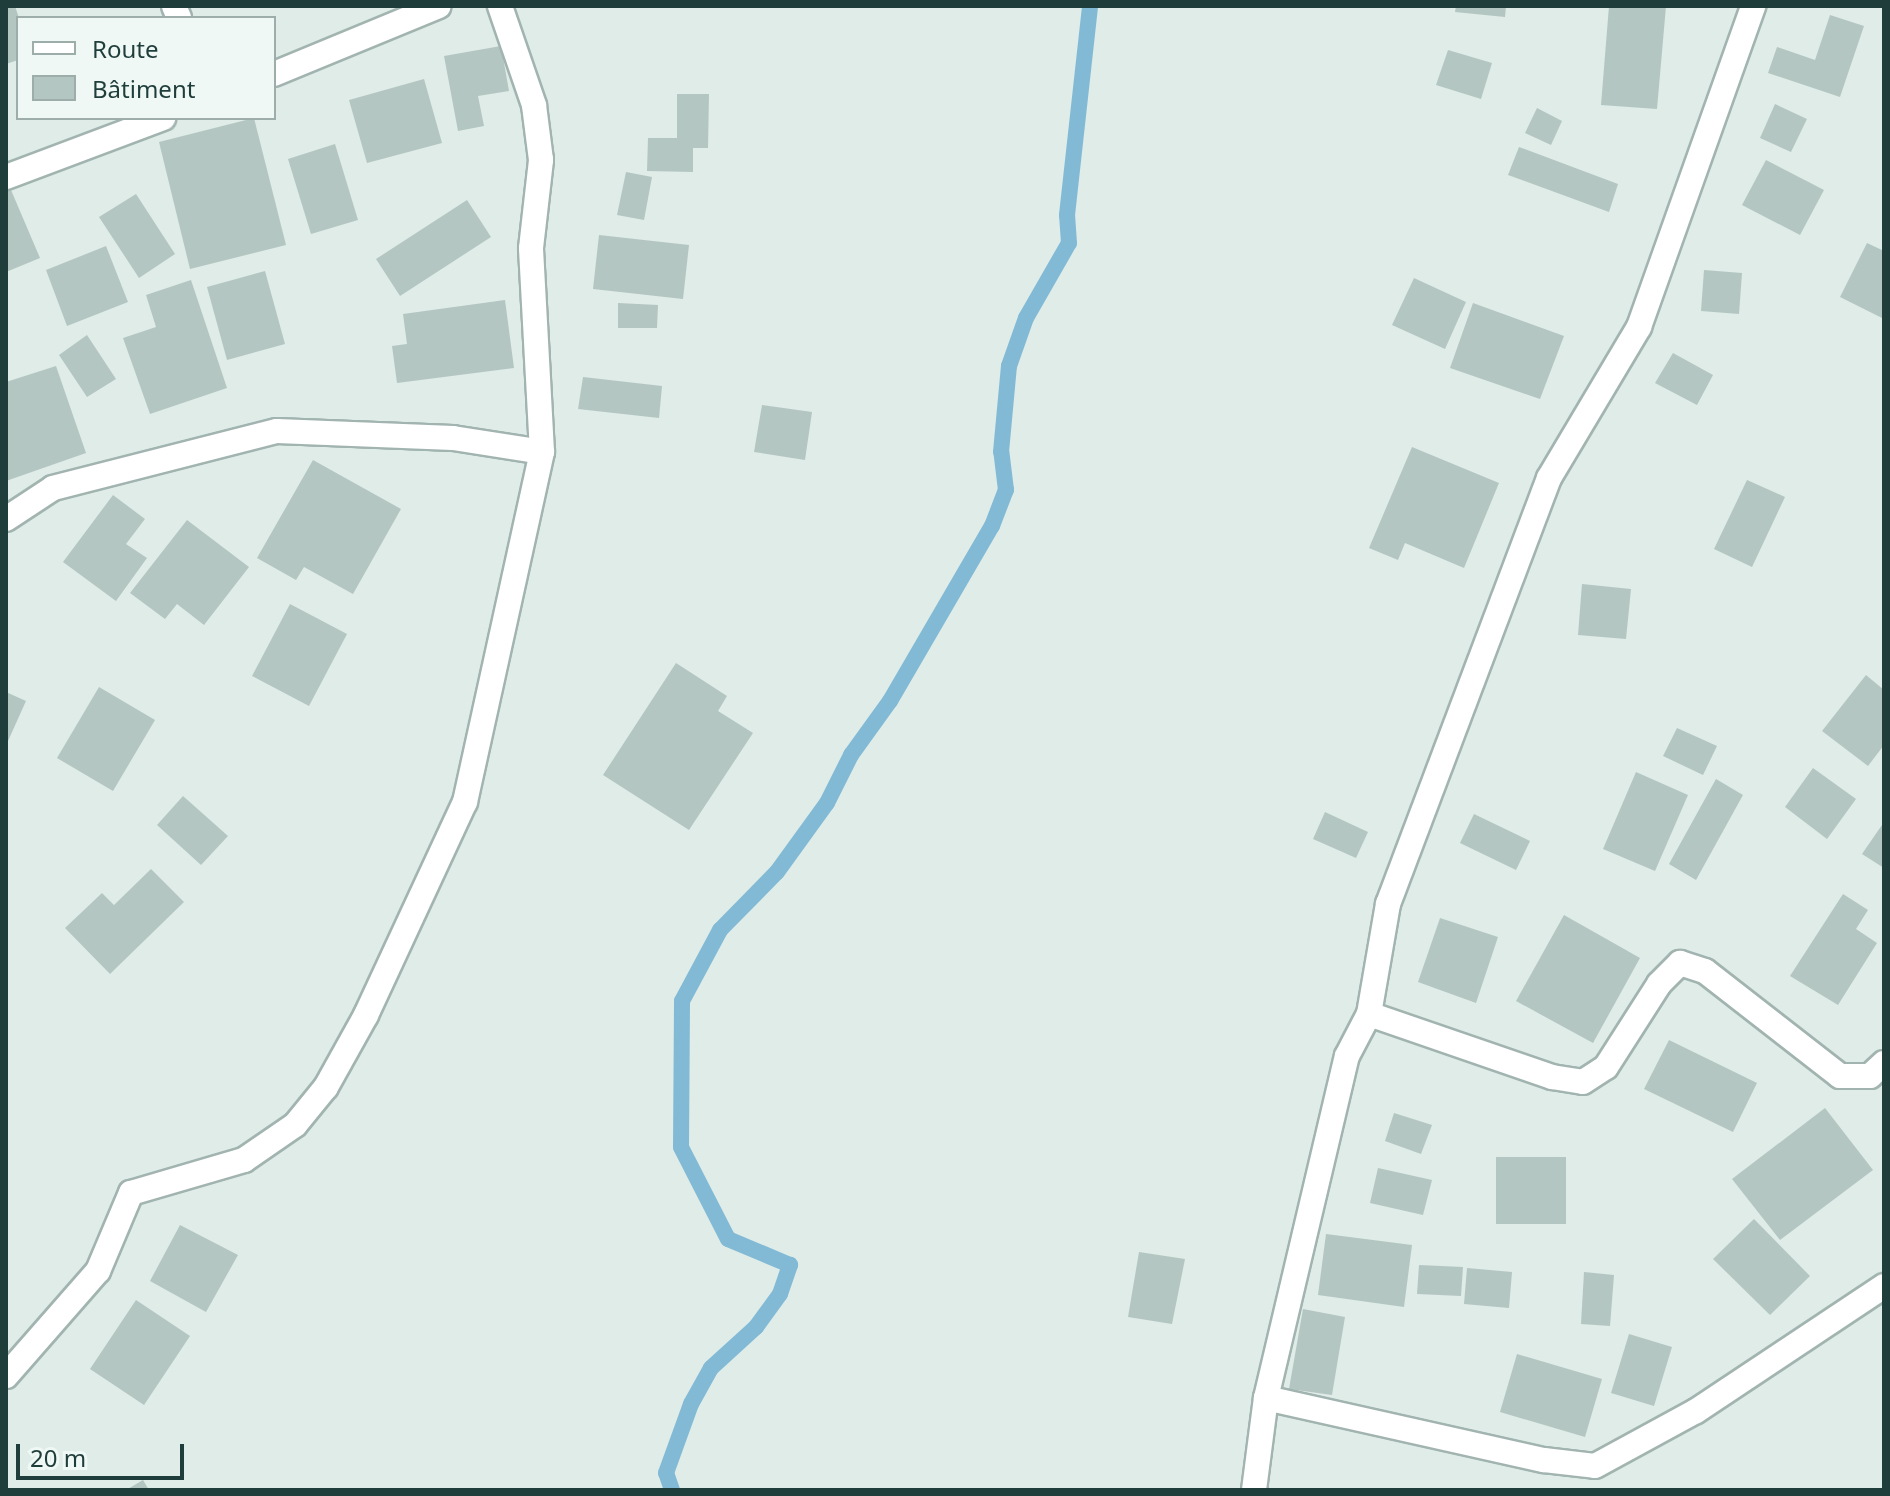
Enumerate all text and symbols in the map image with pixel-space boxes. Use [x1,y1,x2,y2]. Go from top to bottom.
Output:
legend [16,16,276,120]
text: Route [92,32,158,65]
text: Bâtiment [92,72,195,105]
scale bar [20,1428,188,1478]
text: 20 m [30,1441,86,1474]

